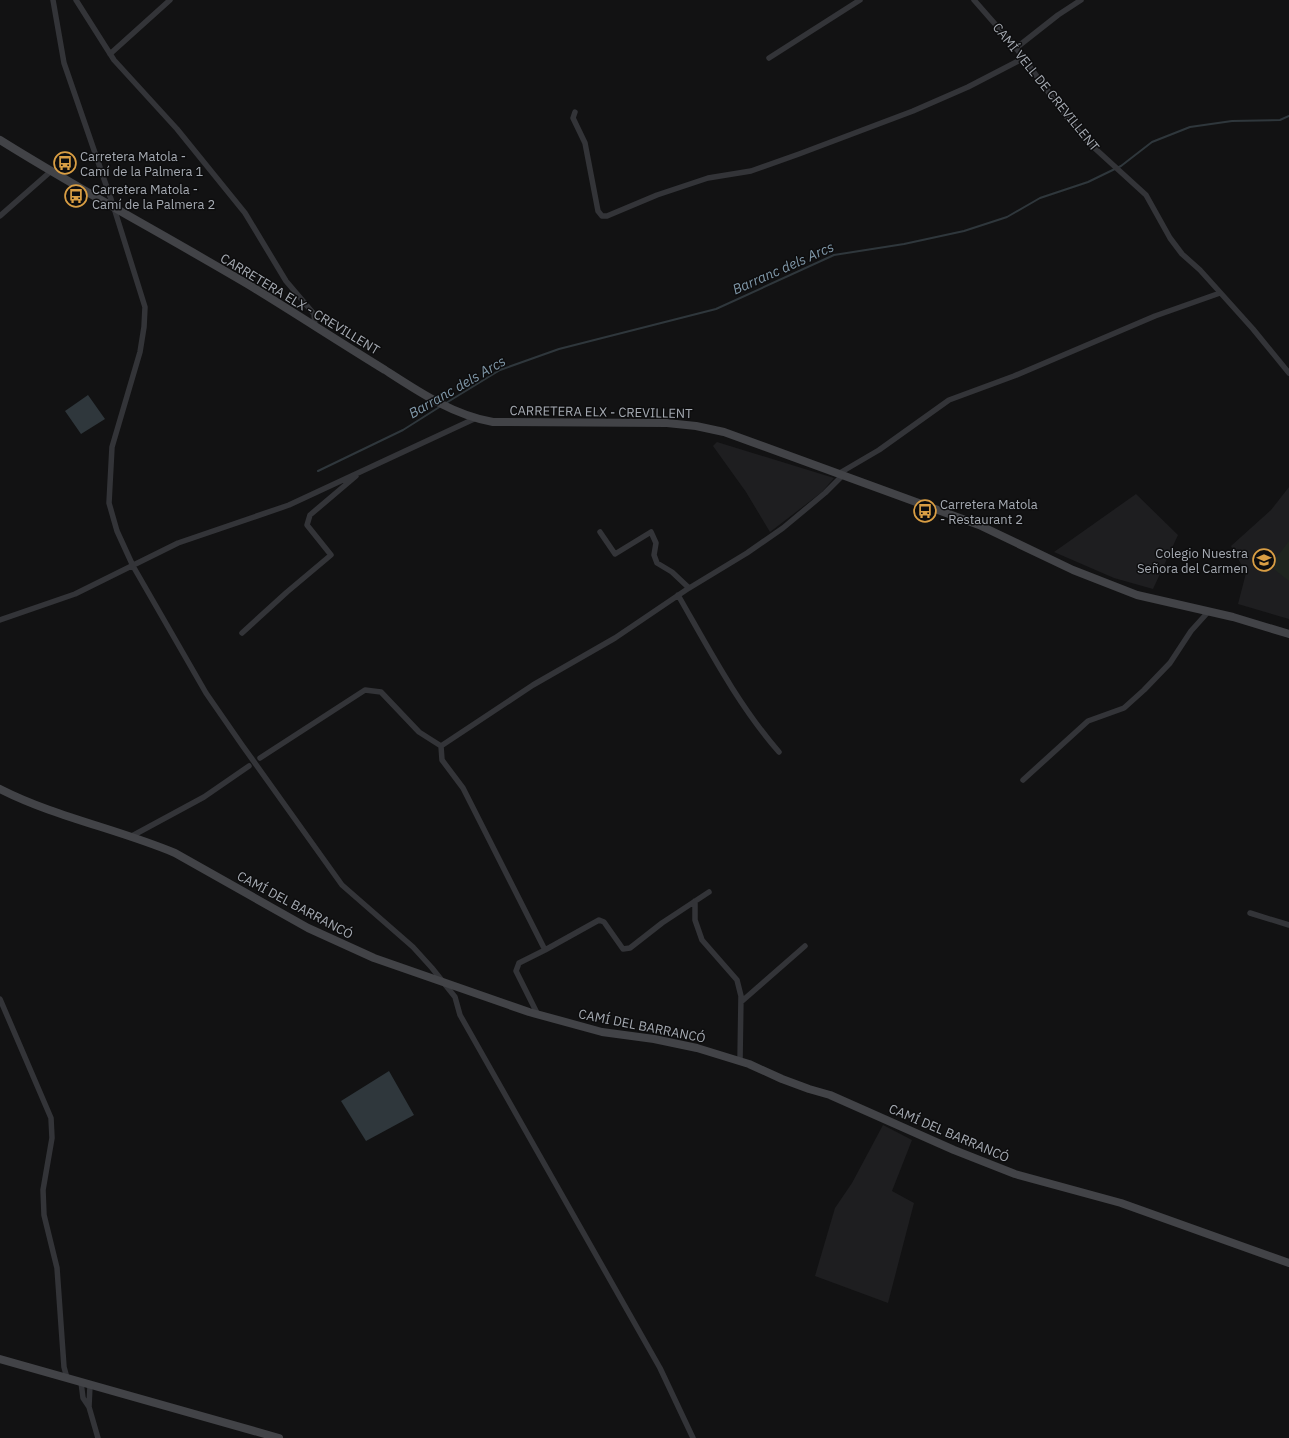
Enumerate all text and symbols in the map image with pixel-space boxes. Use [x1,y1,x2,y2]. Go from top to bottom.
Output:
street label: CAMÍ VELL DE CREVILLENT [989,19,1103,155]
place label: Carretera Matola - Camí de la Palmera 1 [80,148,203,180]
bus stop icon: Carretera Matola - Camí de la Palmera 1 [52,150,78,176]
place label: Carretera Matola - Camí de la Palmera 2 [92,181,215,213]
bus stop icon: Carretera Matola - Camí de la Palmera 2 [63,183,89,209]
water label: Barranc dels Arcs [729,237,837,298]
street label: CARRETERA ELX - CREVILLENT [217,250,383,359]
water label: Barranc dels Arcs [405,352,509,422]
street label: CARRETERA ELX - CREVILLENT [509,402,693,422]
place label: Carretera Matola - Restaurant 2 [940,496,1038,528]
bus stop icon: Carretera Matola - Restaurant 2 [912,498,938,524]
place label: Colegio Nuestra Señora del Carmen [1137,545,1248,577]
school or university icon: Colegio Nuestra Señora del Carmen [1251,547,1277,573]
street label: CAMÍ DEL BARRANCÓ [234,867,356,943]
street label: CAMÍ DEL BARRANCÓ [577,1005,707,1047]
street label: CAMÍ DEL BARRANCÓ [886,1100,1012,1166]

